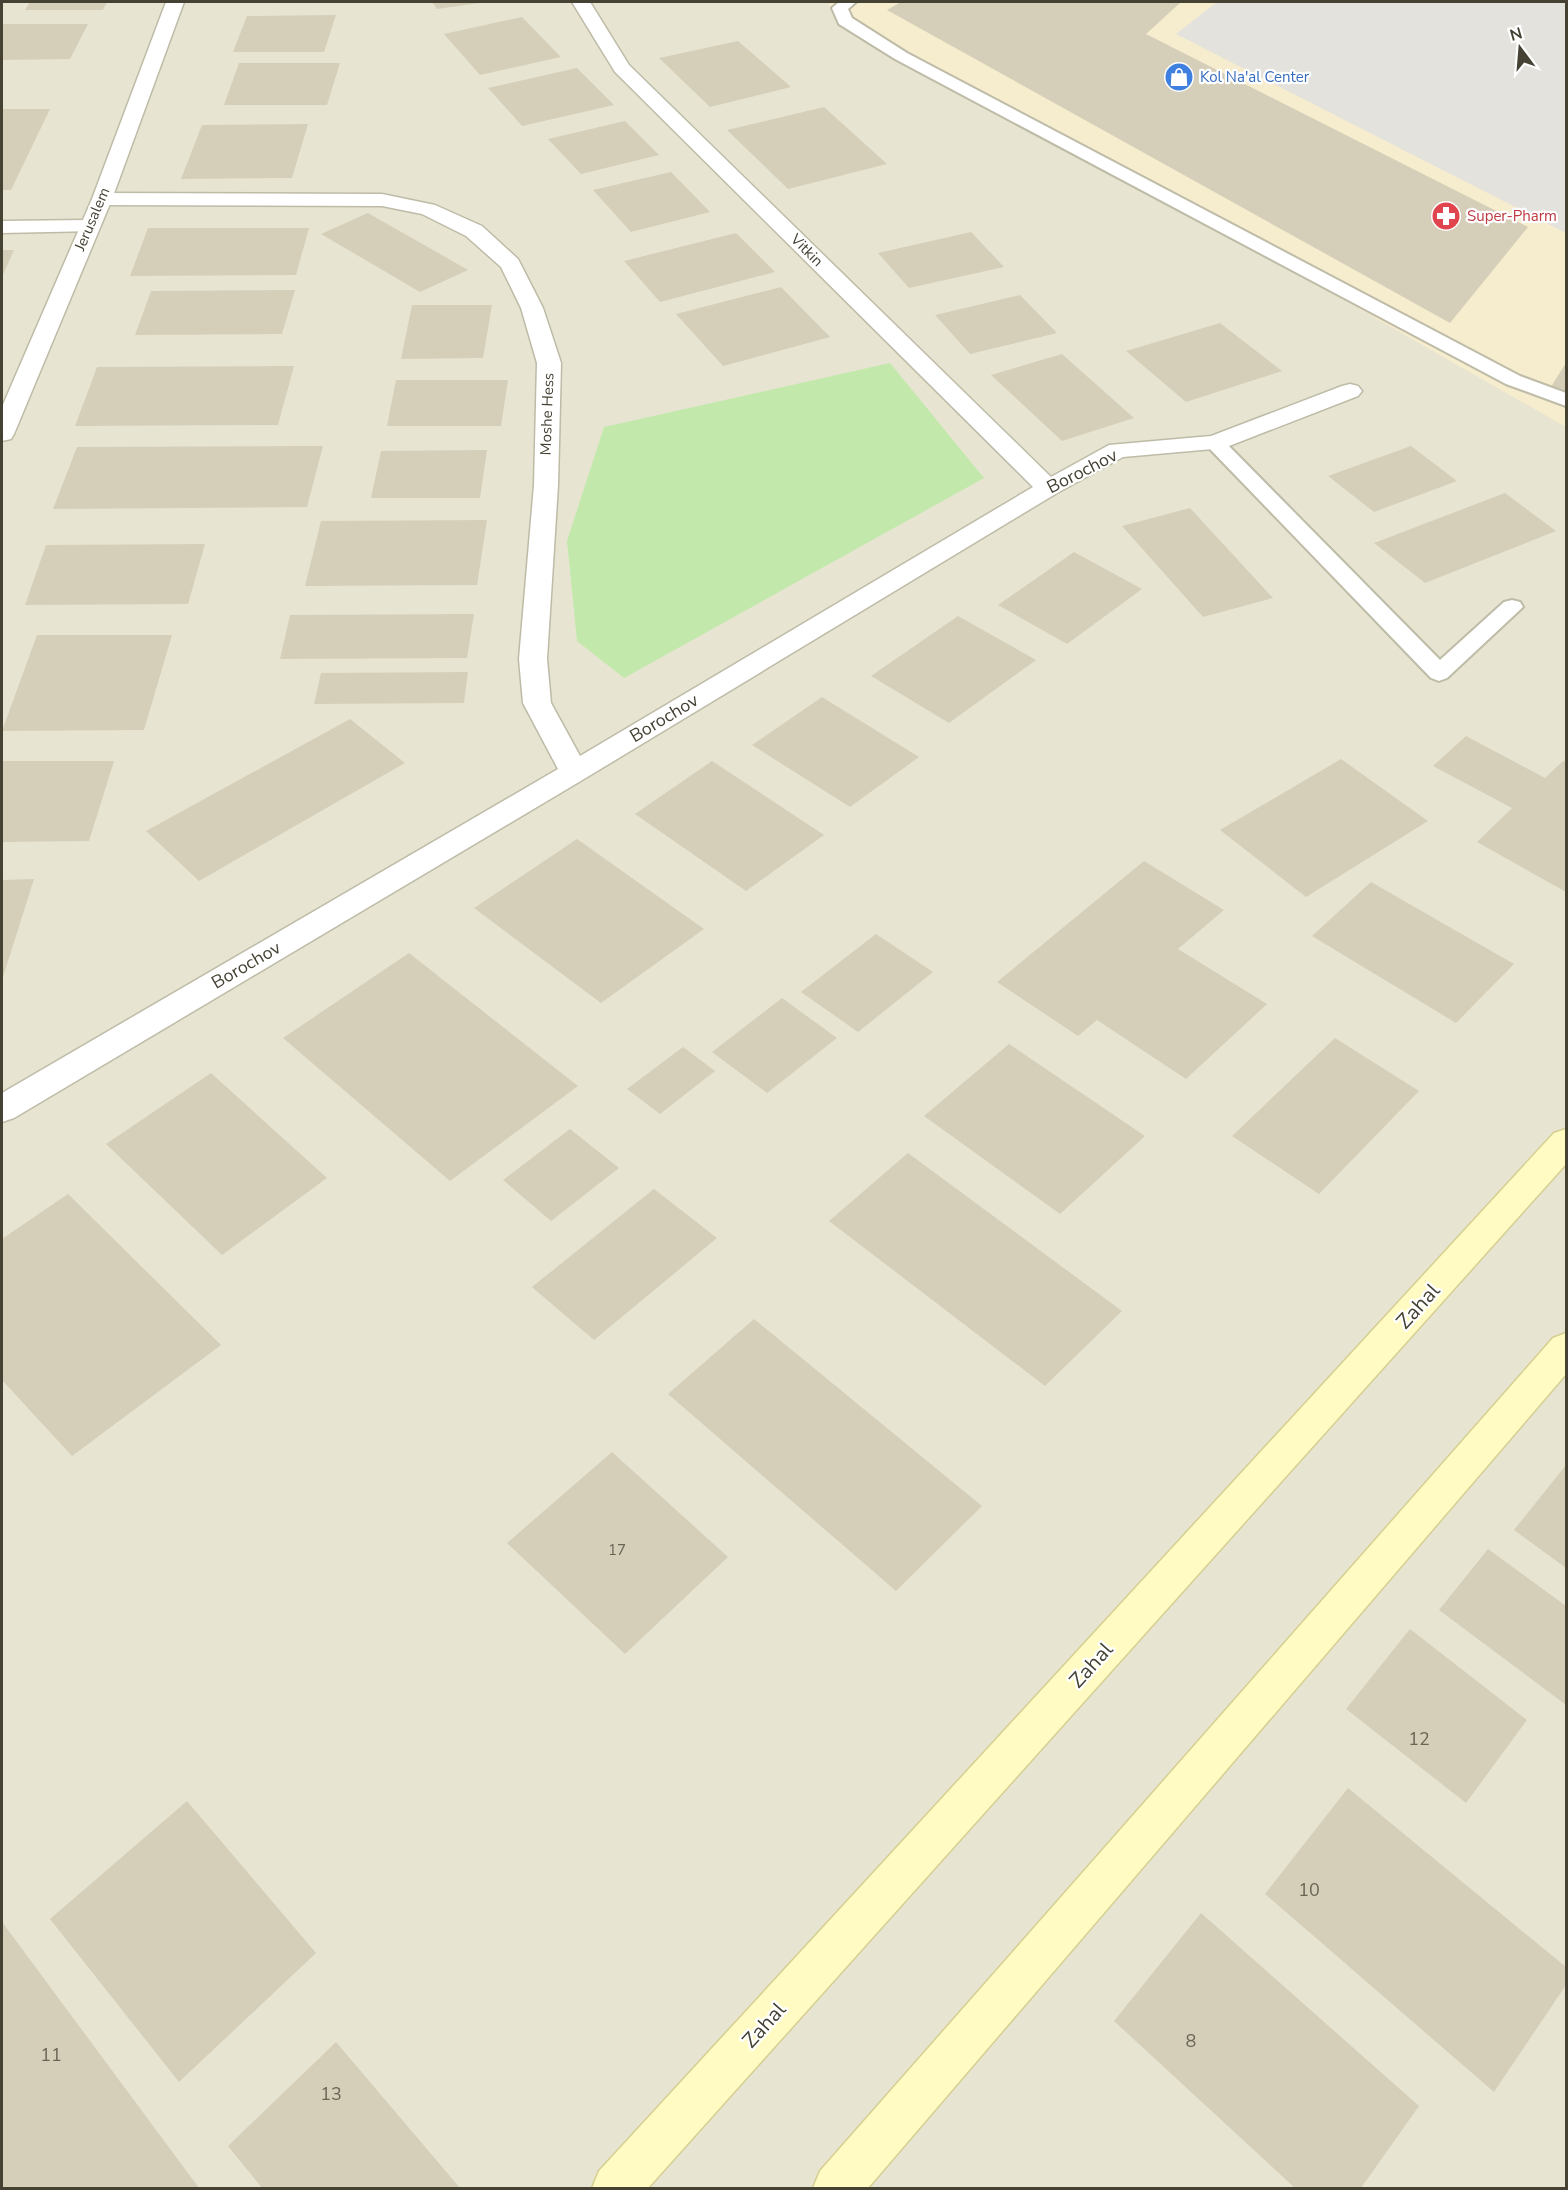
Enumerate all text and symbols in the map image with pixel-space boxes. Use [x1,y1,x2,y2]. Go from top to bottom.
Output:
north arrow [1490,18,1550,78]
text: N [1507,22,1525,47]
shop icon: Kol Na'al Center [1163,61,1195,93]
place label: Kol Na'al Center [1200,67,1310,87]
street label: Jerusalem [69,184,114,255]
pharmacy icon: Super-Pharm [1430,200,1462,232]
place label: Super-Pharm [1467,206,1557,226]
street label: Vitkin [786,229,828,271]
street label: Moshe Hess [536,372,558,456]
street label: Borochov [1043,443,1122,499]
street label: Borochov [625,688,703,748]
street label: Borochov [207,935,286,994]
street label: Zahal [1390,1277,1447,1335]
house number: 17 [608,1540,626,1560]
street label: Zahal [1063,1636,1120,1694]
house number: 12 [1408,1727,1430,1751]
house number: 10 [1298,1878,1320,1902]
street label: Zahal [736,1996,793,2054]
house number: 8 [1186,2029,1196,2053]
house number: 11 [40,2043,62,2067]
house number: 13 [320,2082,342,2106]

